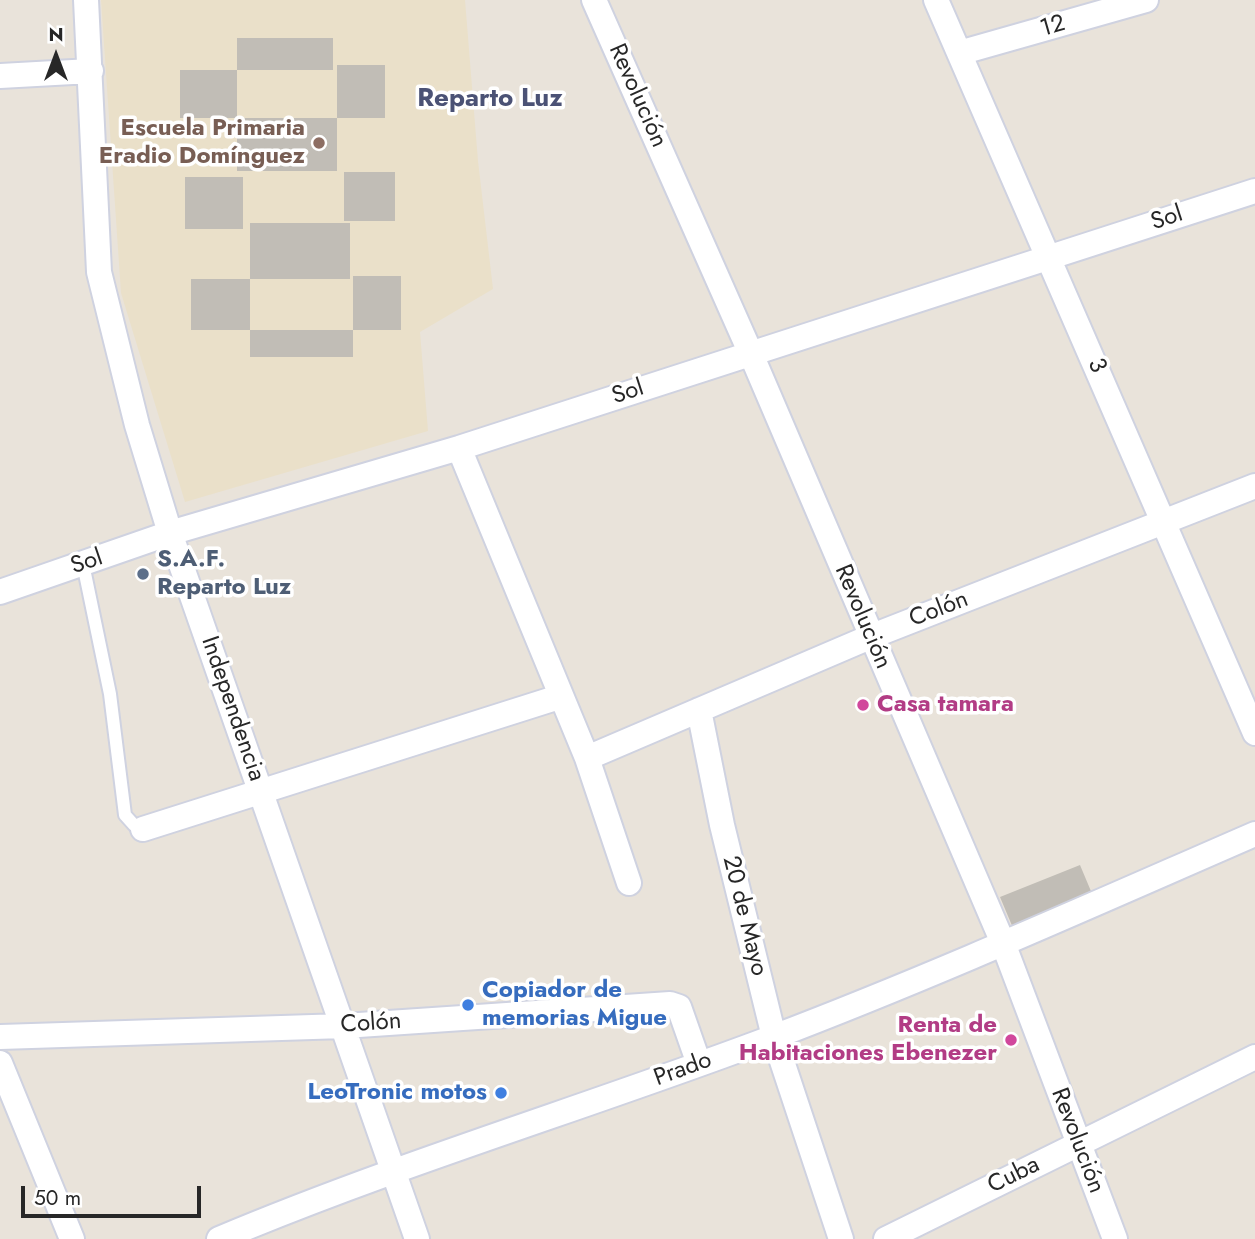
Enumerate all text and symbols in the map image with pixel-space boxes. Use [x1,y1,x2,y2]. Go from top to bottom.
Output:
street label: 12 [1037,10,1069,44]
north arrow [21,21,91,91]
text: N [48,21,64,48]
street label: Revolución [601,40,673,152]
district label: Reparto Luz [417,84,563,116]
place label: Escuela Primaria Eradio Domínguez [99,115,305,171]
marker: Escuela Primaria Eradio Domínguez [311,135,327,151]
street label: Sol [1147,200,1187,238]
street label: 3 [1080,354,1112,378]
street label: Sol [608,374,648,412]
street label: Sol [67,544,107,582]
place label: S.A.F. Reparto Luz [157,546,291,602]
street label: Revolución [827,561,897,673]
marker: S.A.F. Reparto Luz [135,566,151,582]
street label: Colón [905,586,973,634]
street label: Independencia [194,633,270,785]
place label: Casa tamara [877,691,1014,719]
marker: Casa tamara [855,697,871,713]
street label: 20 de Mayo [715,853,773,979]
place label: Copiador de memorias Migue [482,977,667,1033]
marker: Copiador de memorias Migue [460,997,476,1013]
street label: Colón [340,1008,402,1040]
place label: Renta de Habitaciones Ebenezer [739,1012,997,1068]
marker: Renta de Habitaciones Ebenezer [1003,1032,1019,1048]
street label: Prado [650,1046,716,1094]
place label: LeoTronic motos [308,1079,487,1107]
street label: Revolución [1044,1084,1110,1198]
marker: LeoTronic motos [493,1085,509,1101]
street label: Cuba [983,1151,1045,1201]
scale bar [24,1172,205,1216]
text: 50 m [34,1183,81,1213]

